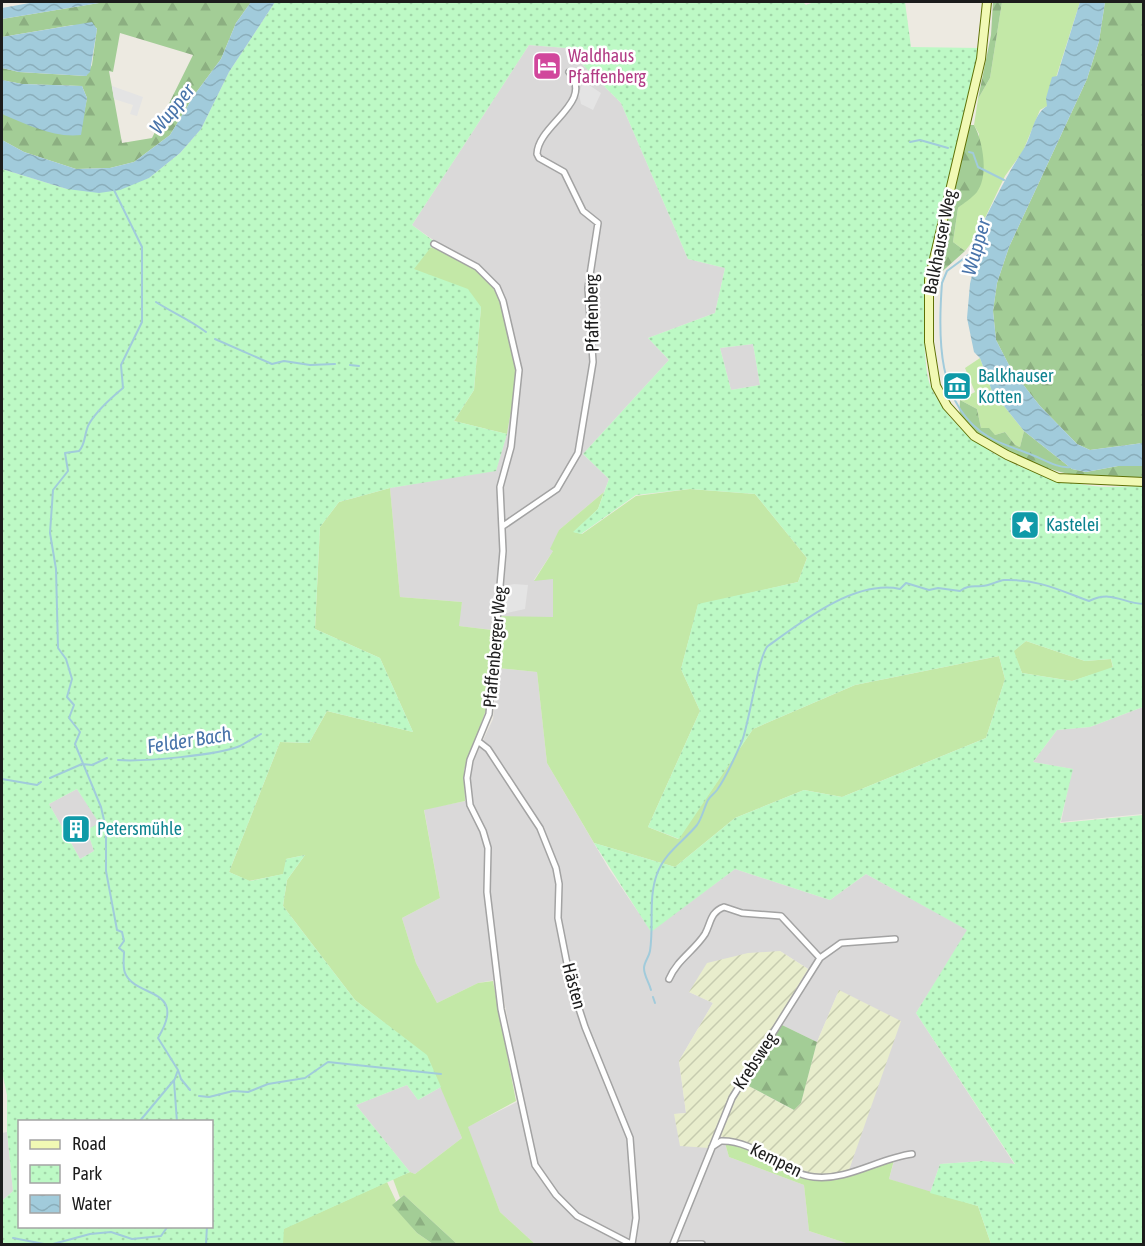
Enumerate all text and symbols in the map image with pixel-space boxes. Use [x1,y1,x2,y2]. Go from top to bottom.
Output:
place label: Waldhaus Pfaffenberg [568,45,646,87]
hotel icon: Waldhaus Pfaffenberg [531,50,563,82]
water label: Wupper [144,78,199,138]
street label: Balkhauser Weg [919,188,960,296]
water label: Wupper [956,215,995,278]
street label: Pfaffenberg [580,274,603,352]
place label: Balkhauser Kotten [978,365,1054,407]
museum icon: Balkhauser Kotten [941,370,973,402]
place icon: Kastelei [1009,509,1041,541]
place label: Kastelei [1046,514,1099,535]
street label: Pfaffenberger Weg [479,585,510,709]
water label: Felder Bach [145,721,233,757]
building icon: Petersmühle [60,813,92,845]
place label: Petersmühle [97,818,182,839]
street label: Hästen [558,960,591,1011]
street label: Krebsweg [728,1028,781,1093]
legend [18,1120,213,1228]
text: Road [72,1133,106,1154]
street label: Kempen [747,1138,806,1181]
text: Park [72,1163,102,1184]
text: Water [72,1193,112,1214]

